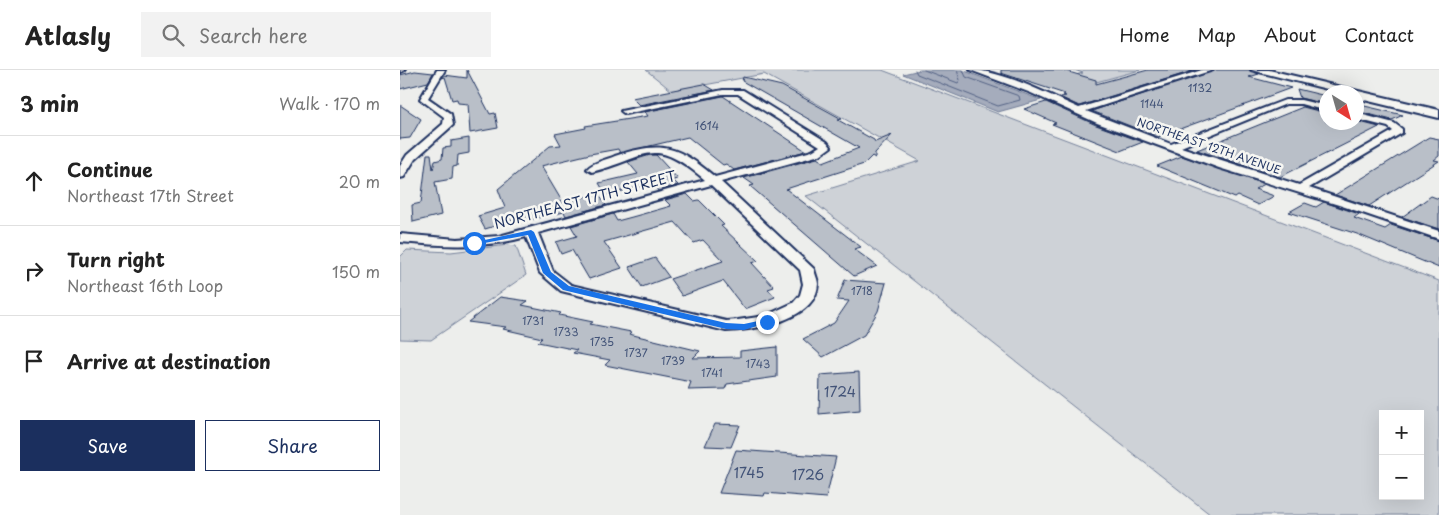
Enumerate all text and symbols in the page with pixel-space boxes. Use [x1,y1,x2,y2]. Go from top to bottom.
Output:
search box [141,12,491,57]
text: Atlasly [25,17,111,53]
icon: search [159,21,187,49]
text: Search here [199,21,308,49]
text: Home [1119,21,1169,48]
text: Map [1197,21,1236,48]
text: About [1264,21,1316,48]
text: Contact [1344,21,1414,48]
house number: 1132 [1188,79,1212,96]
north arrow [1319,85,1364,130]
text: 3 min [20,87,79,119]
text: Walk · 170 m [279,91,380,115]
house number: 1144 [1140,95,1164,112]
street label: NORTHEAST 12TH AVENUE [1135,113,1283,178]
house number: 1614 [695,117,719,134]
text: Continue [67,155,153,183]
street label: NORTHEAST 17TH STREET [491,165,679,234]
icon: ahead [20,167,48,195]
text: 20 m [339,169,380,193]
text: Northeast 17th Street [67,183,234,207]
route start [463,232,486,255]
text: Turn right [67,245,165,273]
icon: right [20,257,48,285]
text: 150 m [332,259,380,283]
text: Northeast 16th Loop [67,273,223,297]
house number: 1718 [851,282,873,299]
route end [756,311,779,334]
house number: 1731 [522,312,544,329]
house number: 1733 [554,323,578,340]
house number: 1735 [590,333,614,350]
house number: 1737 [624,344,648,361]
icon: arrive [20,347,48,375]
text: Arrive at destination [67,347,271,375]
house number: 1739 [661,352,685,369]
house number: 1743 [746,355,770,372]
house number: 1741 [701,364,723,381]
house number: 1724 [824,381,856,402]
map controls [1379,410,1424,500]
button: + [1379,410,1424,455]
button: Save [20,420,195,471]
button: Share [205,420,380,471]
button: − [1379,455,1424,500]
house number: 1745 [734,462,764,483]
house number: 1726 [792,464,824,485]

